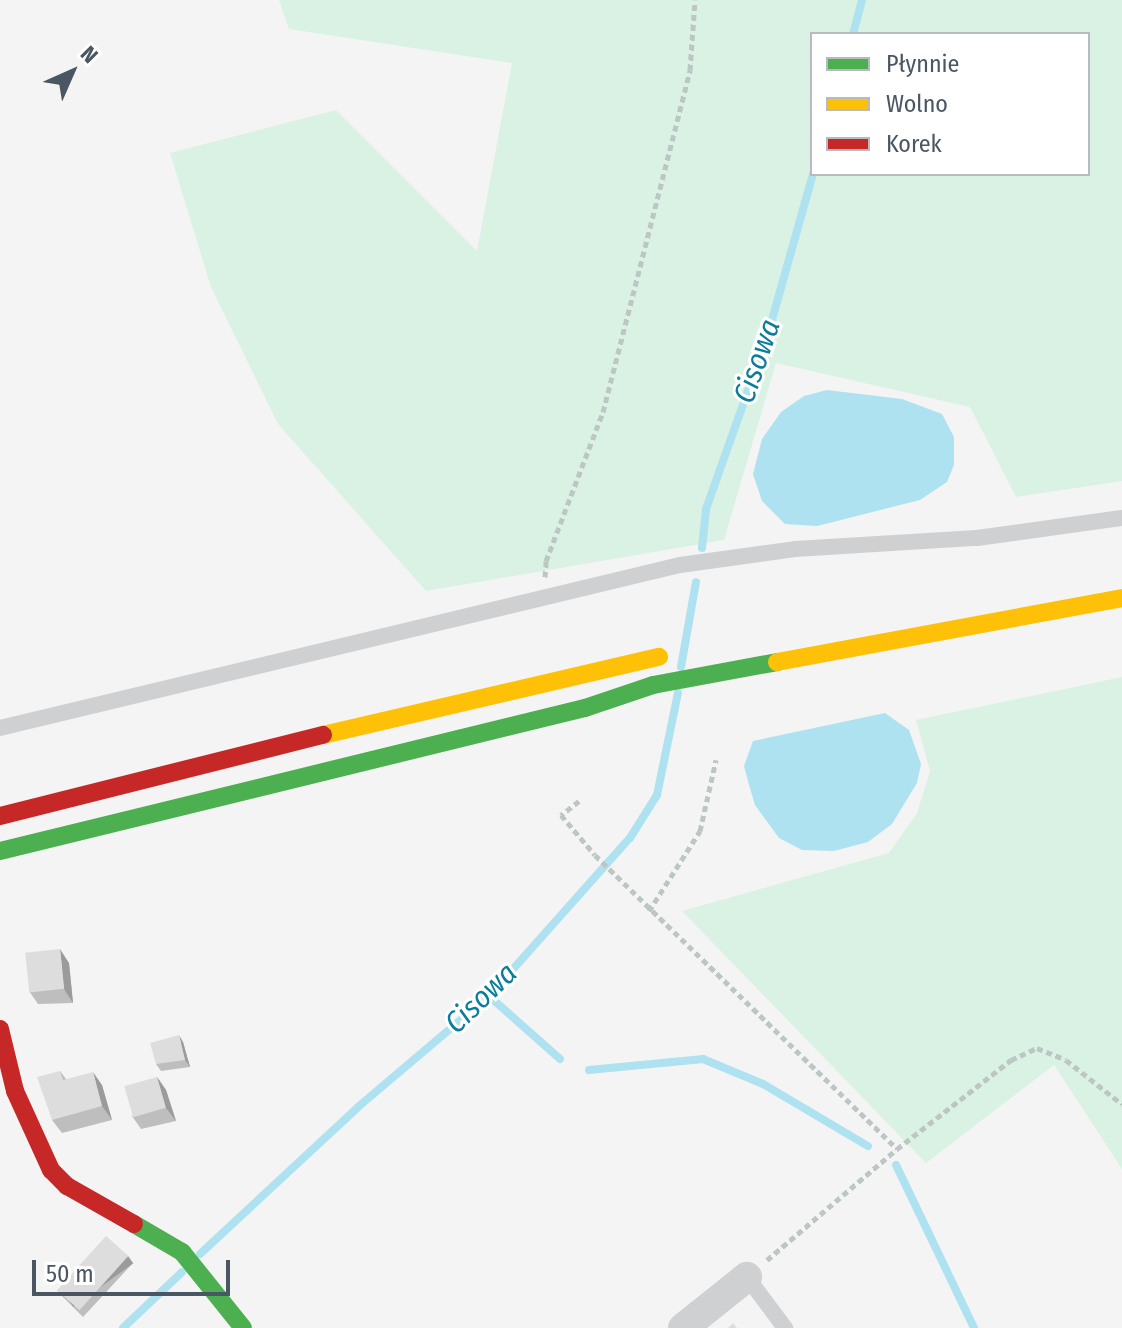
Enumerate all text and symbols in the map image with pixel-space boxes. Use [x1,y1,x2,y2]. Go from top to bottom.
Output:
north arrow [32,32,112,112]
legend [810,32,1090,176]
text: N [75,40,104,69]
text: Płynnie [886,50,959,78]
text: Wolno [886,90,948,118]
text: Korek [886,130,942,158]
water label: Cisowa [726,314,788,408]
water label: Cisowa [437,955,525,1041]
scale bar [36,1244,234,1294]
text: 50 m [46,1260,94,1288]

